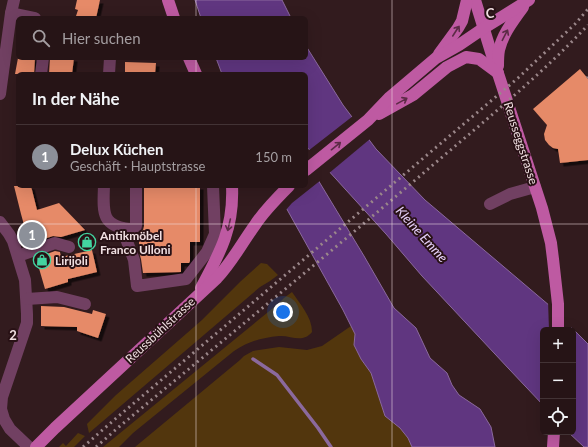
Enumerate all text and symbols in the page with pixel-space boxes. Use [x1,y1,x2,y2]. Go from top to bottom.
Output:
text: C [486,5,495,21]
search box [16,16,308,60]
one-way arrow [452,26,460,37]
icon: search [30,27,52,49]
text: Hier suchen [62,29,141,47]
one-way arrow [502,30,509,42]
text: In der Nähe [32,88,120,109]
one-way arrow [396,97,408,105]
street label: Reusseggstrasse [501,100,541,186]
text: Delux Küchen [70,140,164,158]
one-way arrow [331,141,342,150]
text: 1 [41,149,49,165]
text: 150 m [255,149,292,165]
text: Geschäft · Hauptstrasse [70,158,205,174]
water label: Kleine Emme [393,203,451,265]
one-way arrow [224,218,232,231]
pin: 1 [19,220,45,250]
place label: Antikmöbel Franco Ulloni [99,228,171,257]
shop icon: Antikmöbel Franco Ulloni [77,232,97,252]
shop icon: Lirijoli [32,250,52,270]
place label: Lirijoli [55,253,88,268]
street label: Reussbühlstrasse [122,294,198,366]
your location [273,302,293,322]
text: 2 [9,327,17,343]
map controls [540,327,576,435]
button: + [540,327,576,363]
button: − [540,363,576,399]
button: locate [540,399,576,435]

